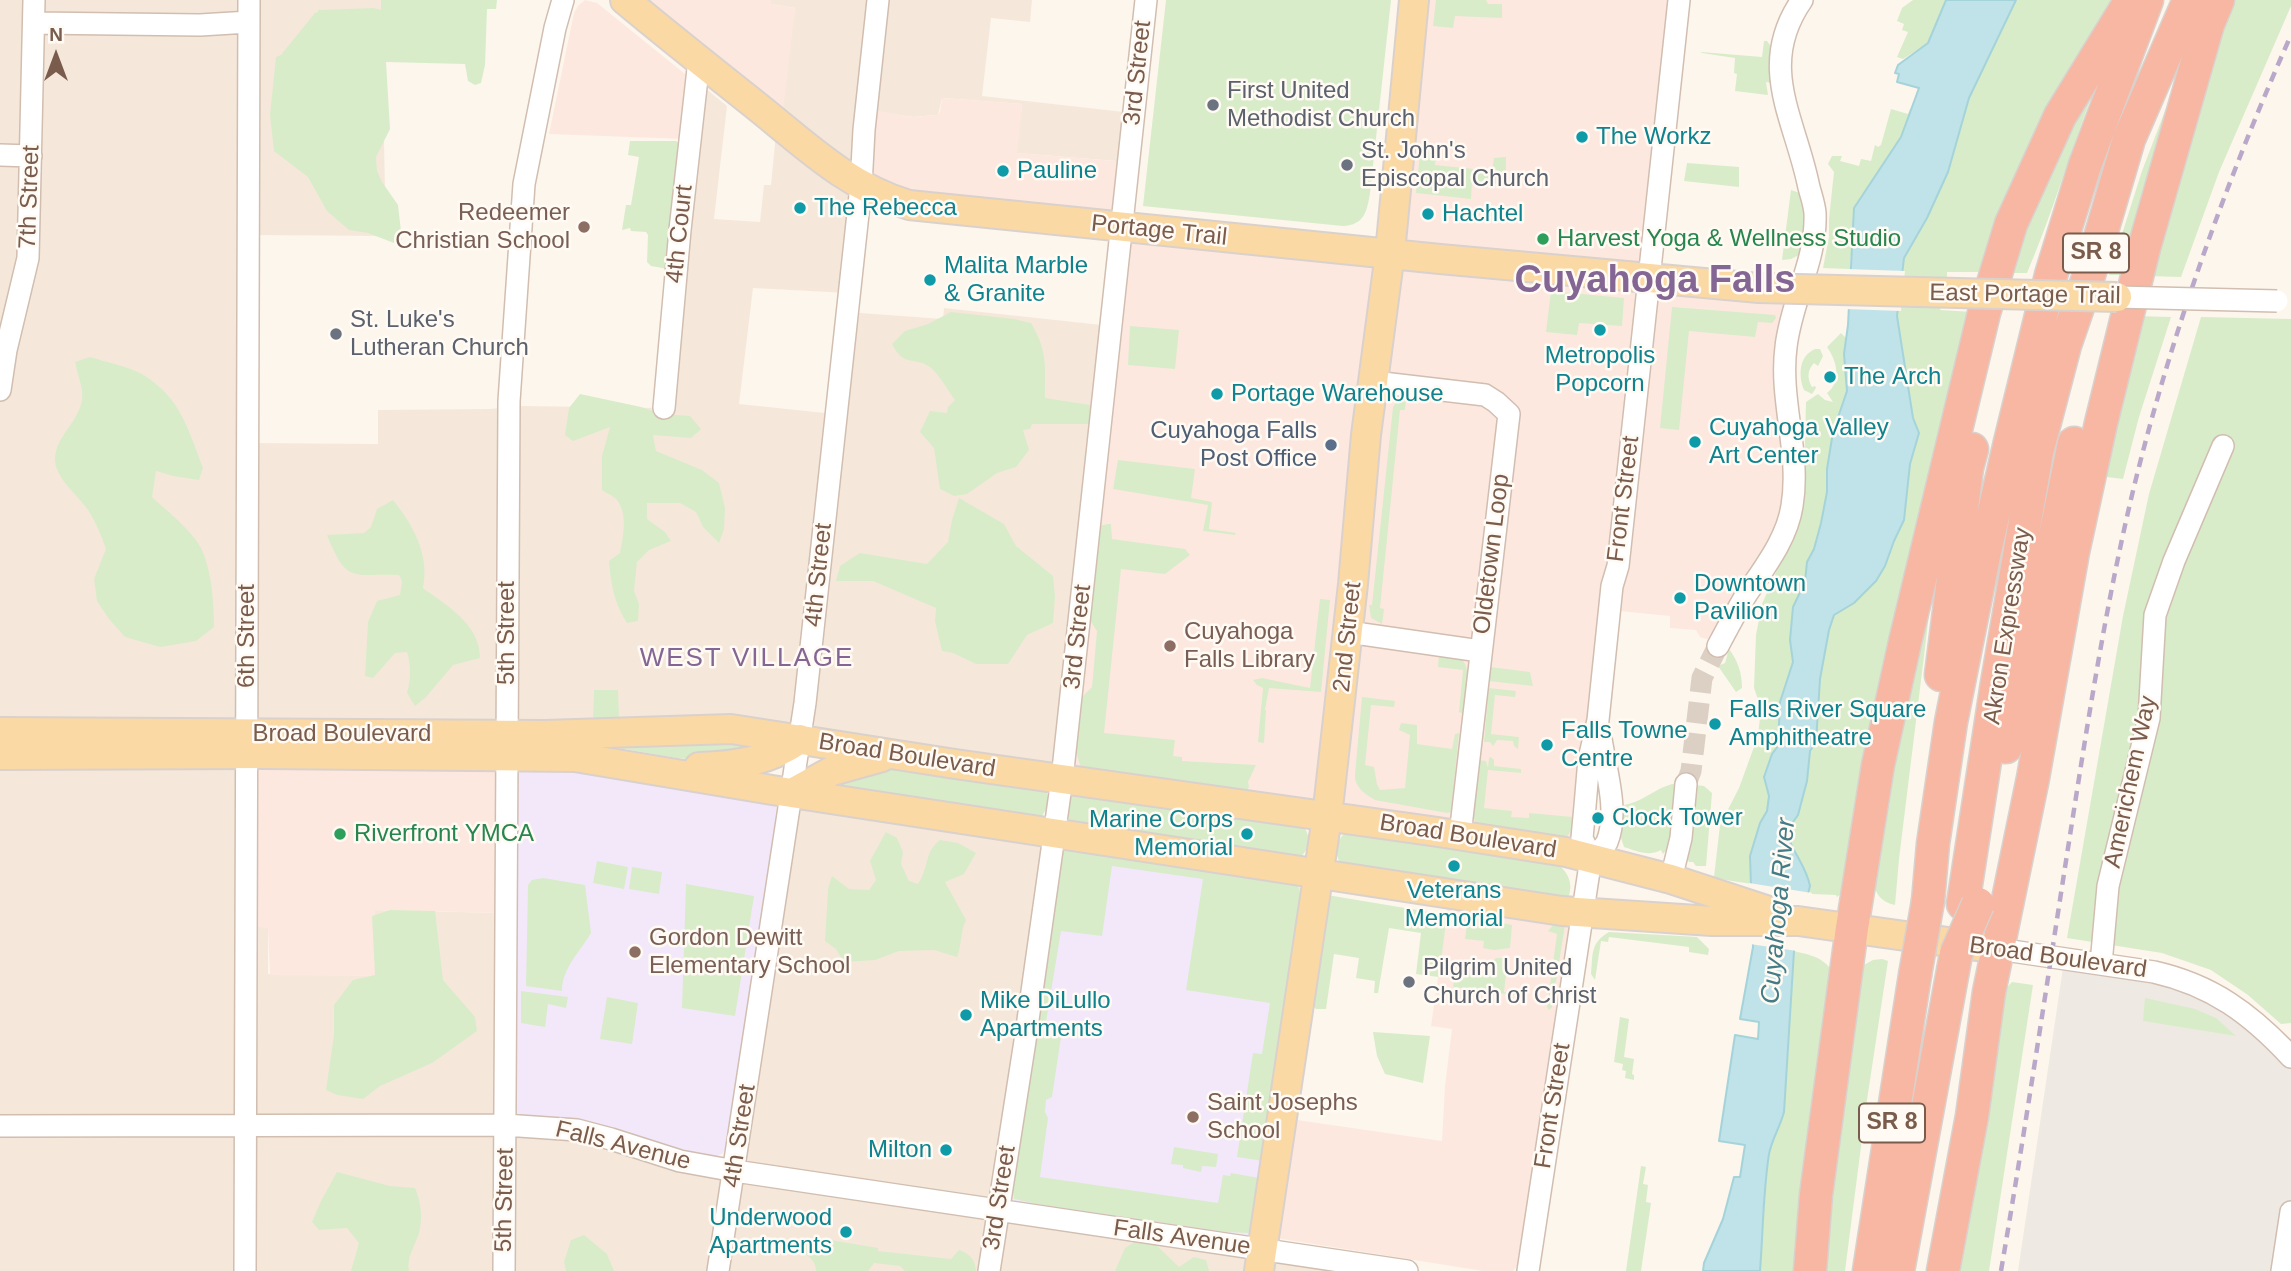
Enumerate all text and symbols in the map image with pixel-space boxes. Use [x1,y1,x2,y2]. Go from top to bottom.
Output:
street label: 3rd Street [1118,19,1158,127]
north arrow [21,21,91,91]
text: N [49,24,63,45]
place label: First United Methodist Church [1227,77,1415,133]
marker: First United Methodist Church [1205,97,1221,113]
place label: The Workz [1596,123,1712,151]
marker: The Workz [1574,129,1590,145]
place label: St. John's Episcopal Church [1361,137,1549,193]
street label: 7th Street [14,144,46,250]
place label: Pauline [1017,157,1097,185]
marker: St. John's Episcopal Church [1339,157,1355,173]
marker: Pauline [995,163,1011,179]
street label: 4th Court [661,183,699,285]
place label: The Rebecca [814,194,957,222]
place label: Redeemer Christian School [395,199,570,255]
marker: The Rebecca [792,200,808,216]
place label: Hachtel [1442,200,1523,228]
marker: Hachtel [1420,206,1436,222]
street label: Portage Trail [1090,210,1228,252]
marker: Redeemer Christian School [576,219,592,235]
place label: Harvest Yoga & Wellness Studio [1557,225,1901,253]
marker: Harvest Yoga & Wellness Studio [1535,231,1551,247]
road number: SR 8 [2063,234,2129,272]
place label: Malita Marble & Granite [944,252,1088,308]
district label: Cuyahoga Falls [1515,259,1795,305]
marker: Malita Marble & Granite [922,272,938,288]
street label: East Portage Trail [1929,279,2121,311]
place label: St. Luke's Lutheran Church [350,306,529,362]
marker: Metropolis Popcorn [1592,322,1608,338]
marker: St. Luke's Lutheran Church [328,326,344,342]
place label: Metropolis Popcorn [1545,342,1655,398]
place label: The Arch [1844,363,1941,391]
marker: The Arch [1822,369,1838,385]
place label: Portage Warehouse [1231,380,1444,408]
marker: Portage Warehouse [1209,386,1225,402]
place label: Cuyahoga Valley Art Center [1709,414,1889,470]
place label: Cuyahoga Falls Post Office [1150,417,1317,473]
street label: Front Street [1602,434,1646,564]
marker: Cuyahoga Valley Art Center [1687,434,1703,450]
marker: Cuyahoga Falls Post Office [1323,437,1339,453]
street label: Oldetown Loop [1468,472,1516,636]
street label: 4th Street [799,522,839,628]
street label: Akron Expressway [1978,526,2038,726]
place label: Downtown Pavilion [1694,570,1806,626]
street label: 2nd Street [1328,580,1368,694]
street label: 5th Street [493,581,521,685]
street label: 3rd Street [1058,583,1098,691]
street label: 6th Street [233,584,261,688]
marker: Downtown Pavilion [1672,590,1688,606]
place label: Cuyahoga Falls Library [1184,618,1315,674]
marker: Cuyahoga Falls Library [1162,638,1178,654]
district label: WEST VILLAGE [641,643,853,675]
street label: Americhem Way [2099,693,2163,871]
place label: Falls River Square Amphitheatre [1729,696,1926,752]
marker: Falls River Square Amphitheatre [1707,716,1723,732]
place label: Falls Towne Centre [1561,717,1688,773]
street label: Broad Boulevard [253,720,431,748]
street label: Broad Boulevard [816,728,998,784]
marker: Falls Towne Centre [1539,737,1555,753]
place label: Clock Tower [1612,804,1743,832]
place label: Marine Corps Memorial [1089,806,1233,862]
street label: Broad Boulevard [1377,809,1559,865]
marker: Clock Tower [1590,810,1606,826]
water label: Cuyahoga River [1755,817,1803,1005]
place label: Riverfront YMCA [354,820,534,848]
marker: Riverfront YMCA [332,826,348,842]
marker: Marine Corps Memorial [1239,826,1255,842]
marker: Veterans Memorial [1446,858,1462,874]
place label: Veterans Memorial [1405,877,1503,933]
place label: Gordon Dewitt Elementary School [649,924,850,980]
street label: Broad Boulevard [1967,931,2149,985]
marker: Gordon Dewitt Elementary School [627,944,643,960]
place label: Pilgrim United Church of Christ [1423,954,1596,1010]
marker: Pilgrim United Church of Christ [1401,974,1417,990]
place label: Mike DiLullo Apartments [980,987,1111,1043]
marker: Mike DiLullo Apartments [958,1007,974,1023]
street label: Front Street [1529,1041,1577,1171]
street label: 4th Street [718,1082,762,1190]
place label: Saint Josephs School [1207,1089,1358,1145]
road number: SR 8 [1859,1104,1925,1142]
marker: Saint Josephs School [1185,1109,1201,1125]
street label: Falls Avenue [552,1115,694,1177]
place label: Milton [868,1136,932,1164]
marker: Milton [938,1142,954,1158]
street label: 3rd Street [978,1144,1022,1252]
street label: 5th Street [490,1148,520,1252]
place label: Underwood Apartments [709,1204,832,1260]
street label: Falls Avenue [1112,1214,1252,1262]
marker: Underwood Apartments [838,1224,854,1240]

